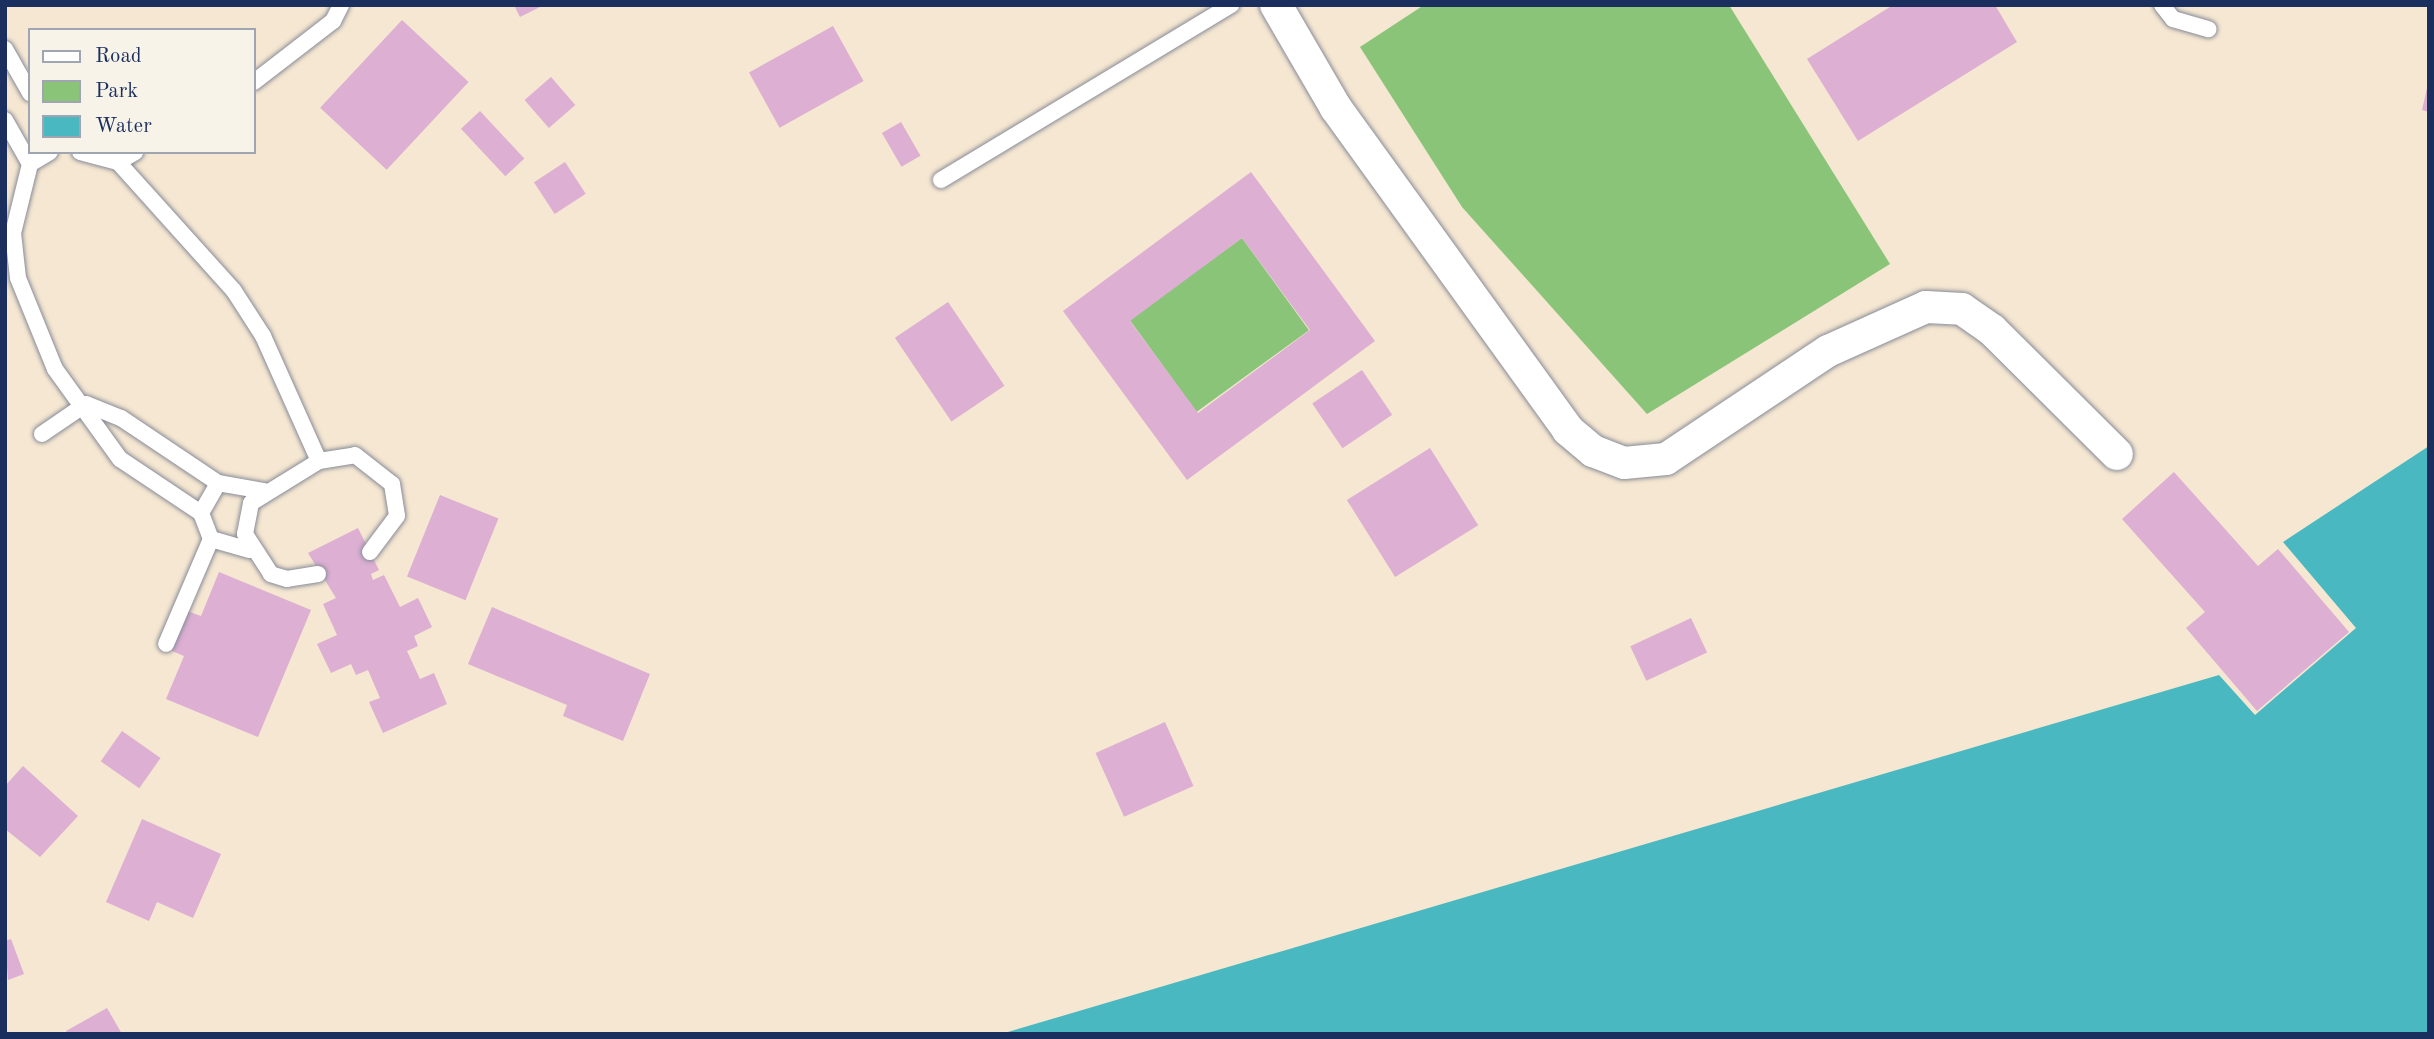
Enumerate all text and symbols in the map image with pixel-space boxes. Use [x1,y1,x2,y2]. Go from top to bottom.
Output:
legend [28,28,256,154]
text: Road [95,46,142,67]
text: Park [95,81,138,102]
text: Water [95,116,152,137]

